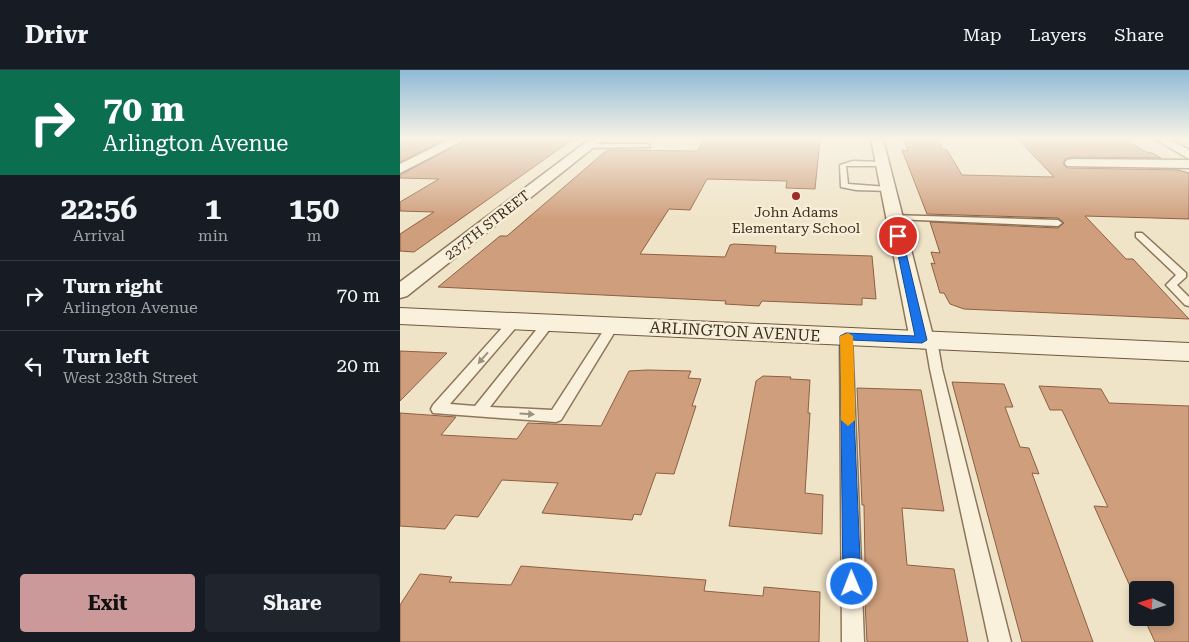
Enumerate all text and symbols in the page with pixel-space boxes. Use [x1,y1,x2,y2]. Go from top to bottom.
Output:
text: Drivr [25,21,88,49]
text: Map [963,24,1002,45]
text: Layers [1030,24,1086,45]
text: Share [1114,24,1164,45]
text: 70 m [103,89,185,130]
icon: right [20,90,85,155]
text: Arlington Avenue [103,131,288,156]
street label: 237TH STREET [442,187,532,263]
marker: John Adams Elementary School [790,190,802,202]
text: 22:56 [61,191,137,226]
text: 1 [205,191,221,226]
text: 150 [289,191,339,226]
place label: John Adams Elementary School [732,204,861,236]
pin [877,215,919,257]
icon: arrive [884,222,912,250]
text: Arrival [73,226,125,245]
text: min [198,226,228,245]
text: m [307,226,321,245]
text: Turn right [63,275,163,298]
icon: right [20,282,48,310]
text: 70 m [337,284,380,307]
text: Arlington Avenue [63,298,198,317]
street label: ARLINGTON AVENUE [649,318,821,345]
text: Turn left [63,345,149,368]
one-way arrow [477,351,489,363]
icon: left [20,352,48,380]
text: 20 m [337,354,380,377]
text: West 238th Street [63,368,198,387]
one-way arrow [519,411,535,419]
position arrow [825,557,877,609]
button: Exit [20,574,195,632]
button: Share [205,574,380,632]
north arrow [1129,581,1174,626]
map controls [1129,581,1174,626]

